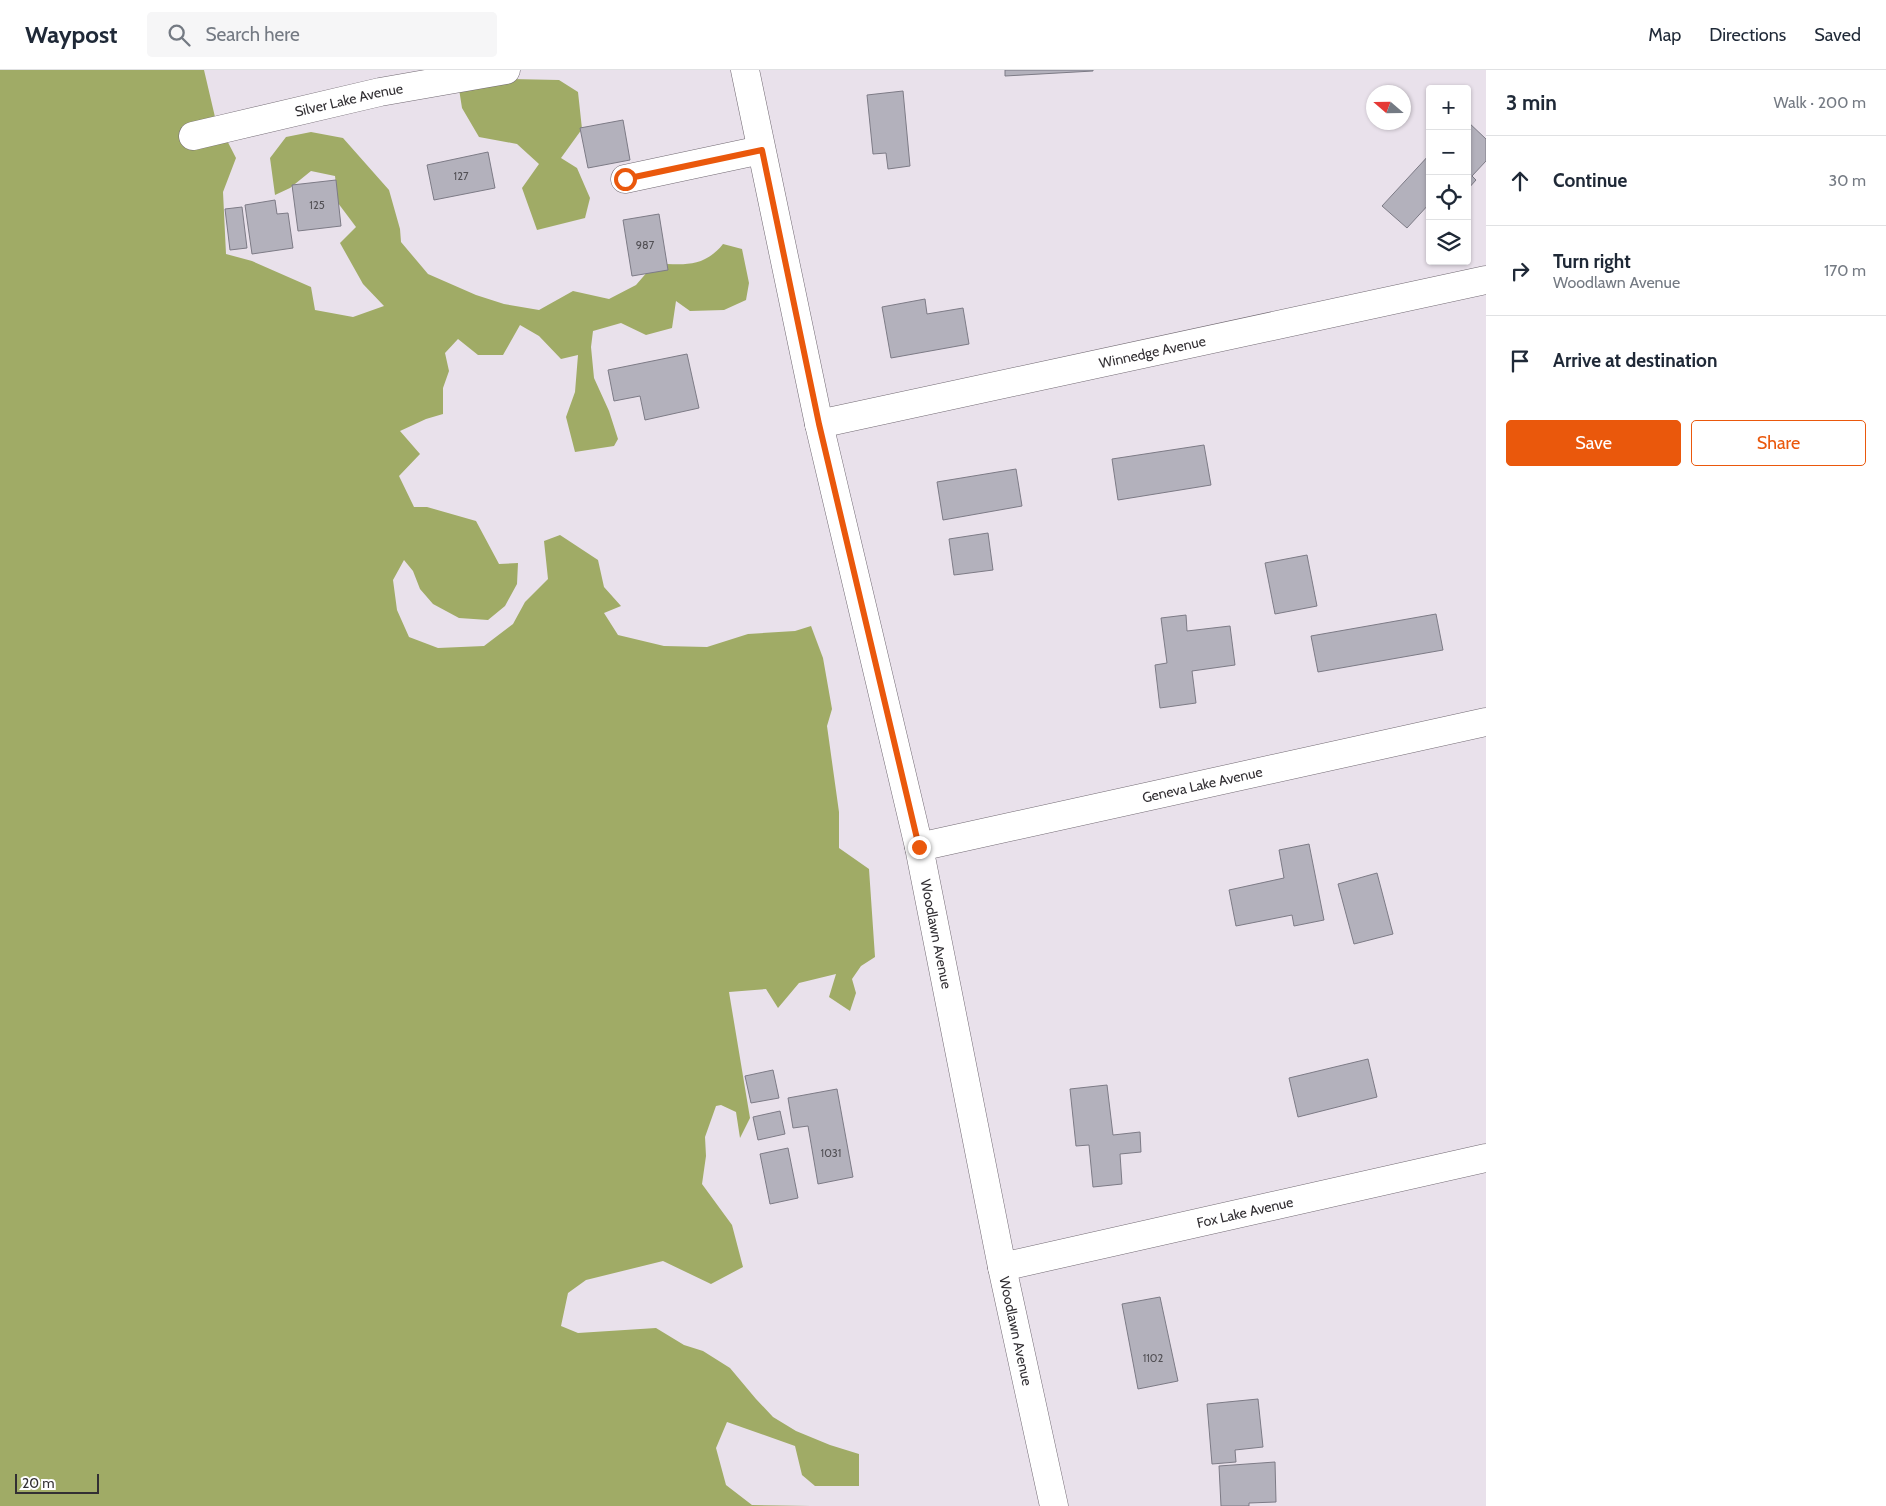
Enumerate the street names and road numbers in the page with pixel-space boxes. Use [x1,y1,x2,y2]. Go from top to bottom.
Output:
street label: Silver Lake Avenue [293,79,404,121]
street label: Winnedge Avenue [1097,332,1207,372]
street label: Geneva Lake Avenue [1140,763,1264,807]
street label: Woodlawn Avenue [917,878,956,990]
street label: Fox Lake Avenue [1195,1193,1295,1232]
street label: Woodlawn Avenue [995,1275,1037,1387]

